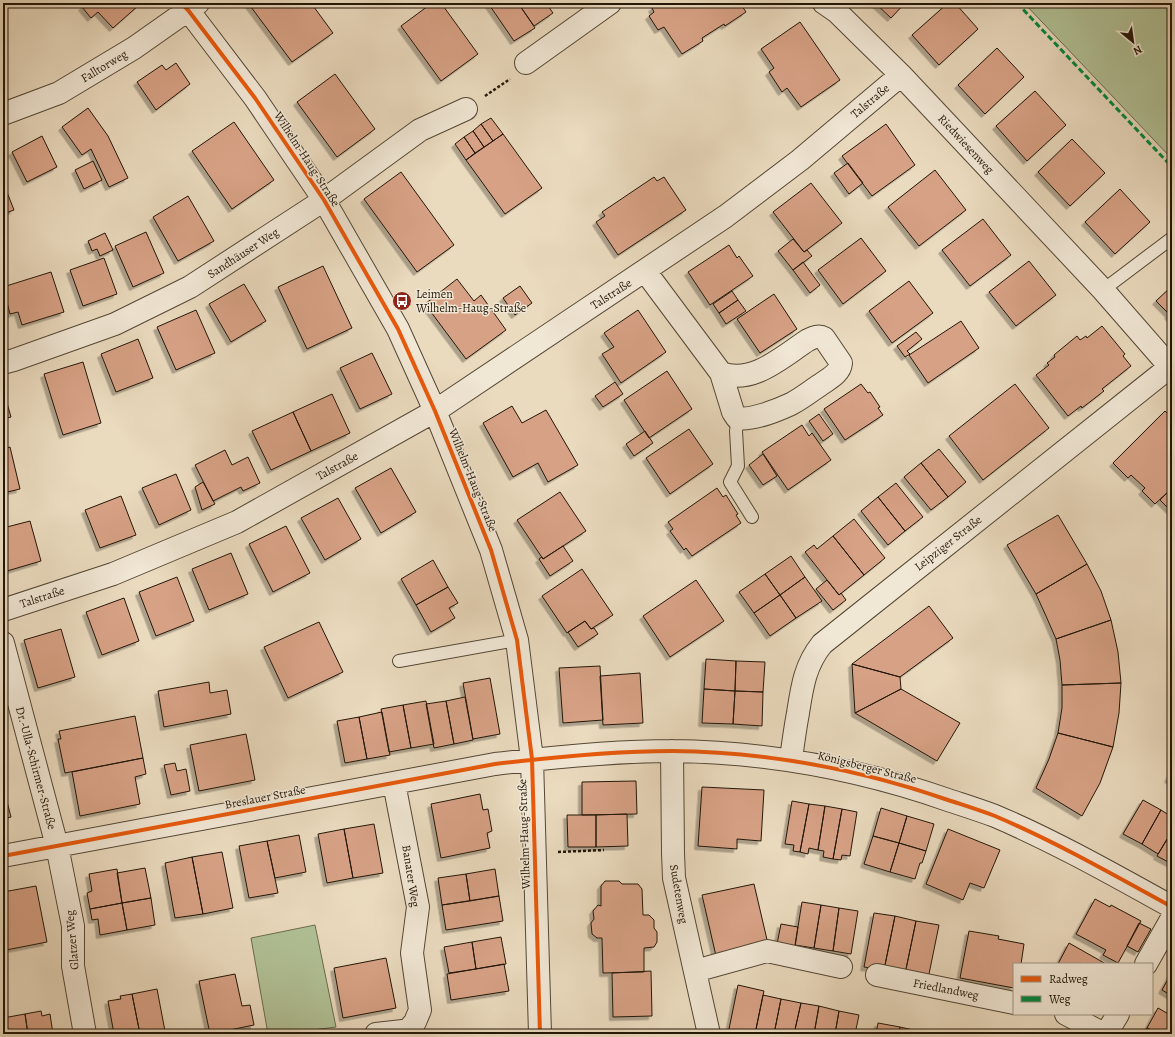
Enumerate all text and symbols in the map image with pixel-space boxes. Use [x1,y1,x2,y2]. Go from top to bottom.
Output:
north arrow [1113,22,1153,62]
text: N [1130,42,1145,59]
street label: Falltorweg [78,46,130,86]
street label: Talstraße [847,80,893,122]
street label: Wilhelm-Haug-Straße [270,108,344,210]
street label: Riedwiesenweg [934,111,998,177]
street label: Sandhäuser Weg [204,224,282,282]
street label: Talstraße [587,275,635,313]
place label: Leimen Wilhelm-Haug-Straße [415,286,526,316]
bus stop icon: Leimen Wilhelm-Haug-Straße [391,290,413,312]
street label: Wilhelm-Haug-Straße [445,425,501,534]
street label: Talstraße [313,448,361,484]
street label: Leipziger Straße [911,512,985,574]
street label: Talstraße [18,582,66,612]
street label: Dr.-Ulla-Schirmer-Straße [12,705,60,831]
street label: Königsberger Straße [816,747,918,787]
street label: Wilhelm-Haug-Straße [514,779,534,890]
street label: Breslauer Straße [223,781,307,813]
street label: Banater Weg [398,844,424,908]
street label: Sudetenweg [666,863,692,925]
street label: Glatzer Weg [61,910,83,970]
legend [1013,963,1153,1015]
text: Radweg [1049,971,1088,987]
street label: Friedlandweg [912,975,980,1003]
text: Weg [1048,991,1071,1007]

